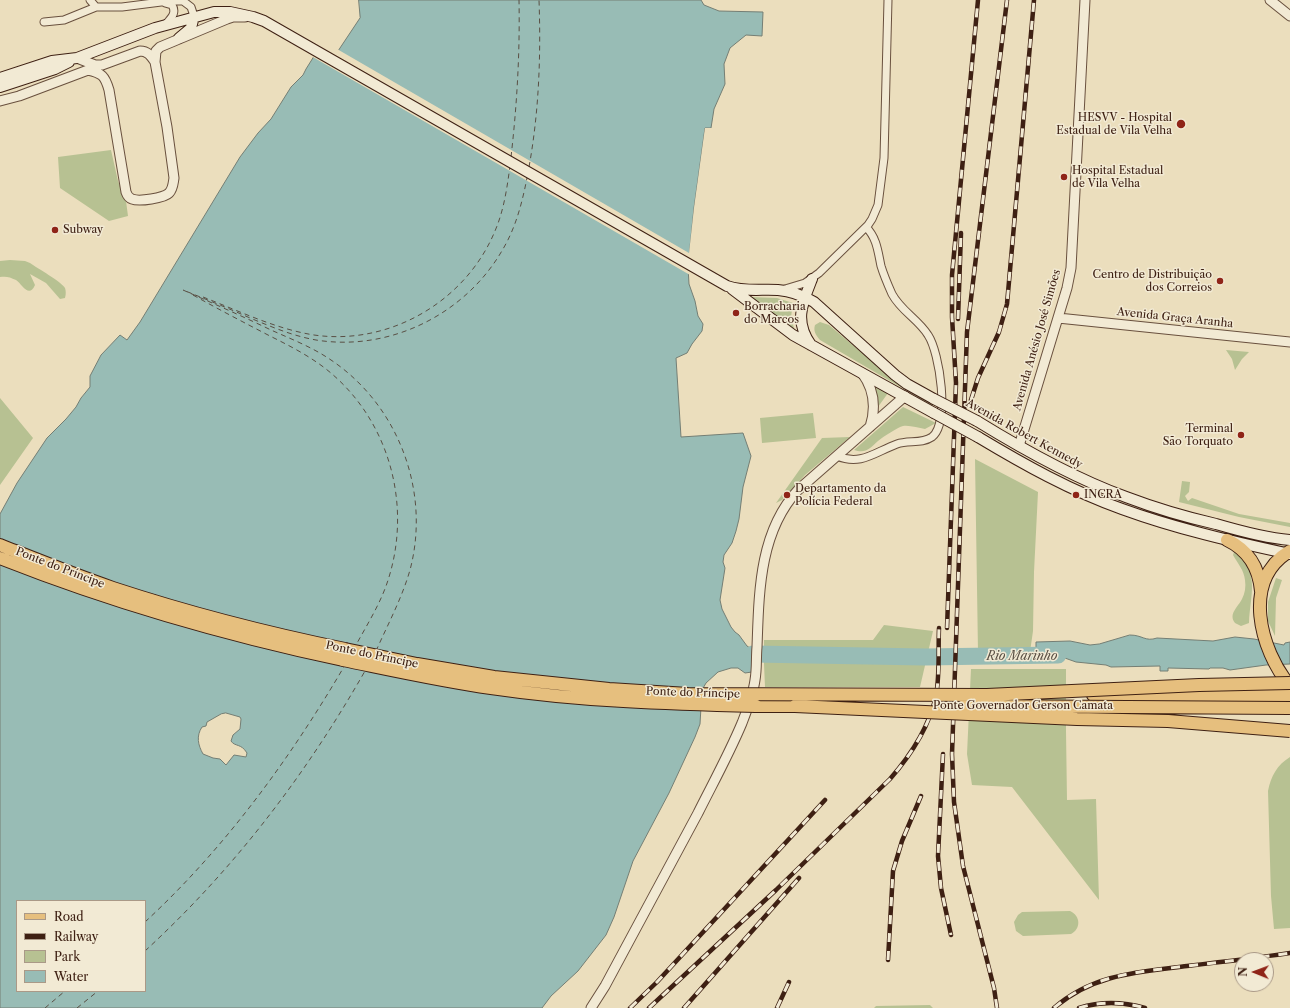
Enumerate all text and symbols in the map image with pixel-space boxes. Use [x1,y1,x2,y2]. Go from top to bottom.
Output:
place label: HESVV - Hospital Estadual de Vila Velha [1056,111,1172,137]
marker: HESVV - Hospital Estadual de Vila Velha [1175,118,1187,130]
place label: Hospital Estadual de Vila Velha [1072,164,1163,190]
marker: Hospital Estadual de Vila Velha [1059,172,1069,182]
place label: Subway [63,223,103,237]
marker: Subway [50,225,60,235]
street label: Avenida Anésio José Simões [1011,268,1063,412]
place label: Centro de Distribuição dos Correios [1093,268,1212,294]
marker: Centro de Distribuição dos Correios [1215,276,1225,286]
place label: Borracharia do Marcos [744,300,806,326]
street label: Avenida Graça Aranha [1116,305,1234,331]
marker: Borracharia do Marcos [731,308,741,318]
street label: Avenida Robert Kennedy [964,396,1084,472]
place label: Terminal São Torquato [1163,422,1233,448]
marker: Terminal São Torquato [1236,430,1246,440]
place label: Departamento da Polícia Federal [795,482,886,508]
place label: INCRA [1084,488,1122,502]
marker: Departamento da Polícia Federal [782,490,792,500]
marker: INCRA [1071,490,1081,500]
street label: Ponte do Príncipe [14,545,106,591]
street label: Ponte do Príncipe [325,639,419,671]
water label: Rio Marinho [987,650,1057,664]
street label: Ponte do Príncipe [646,685,740,701]
street label: Ponte Governador Gerson Camata [933,699,1113,713]
legend [16,900,146,992]
text: Road [54,909,84,924]
text: Railway [54,929,99,944]
text: Park [54,949,80,964]
north arrow [1234,952,1274,992]
text: N [1236,967,1250,977]
text: Water [54,969,88,984]

